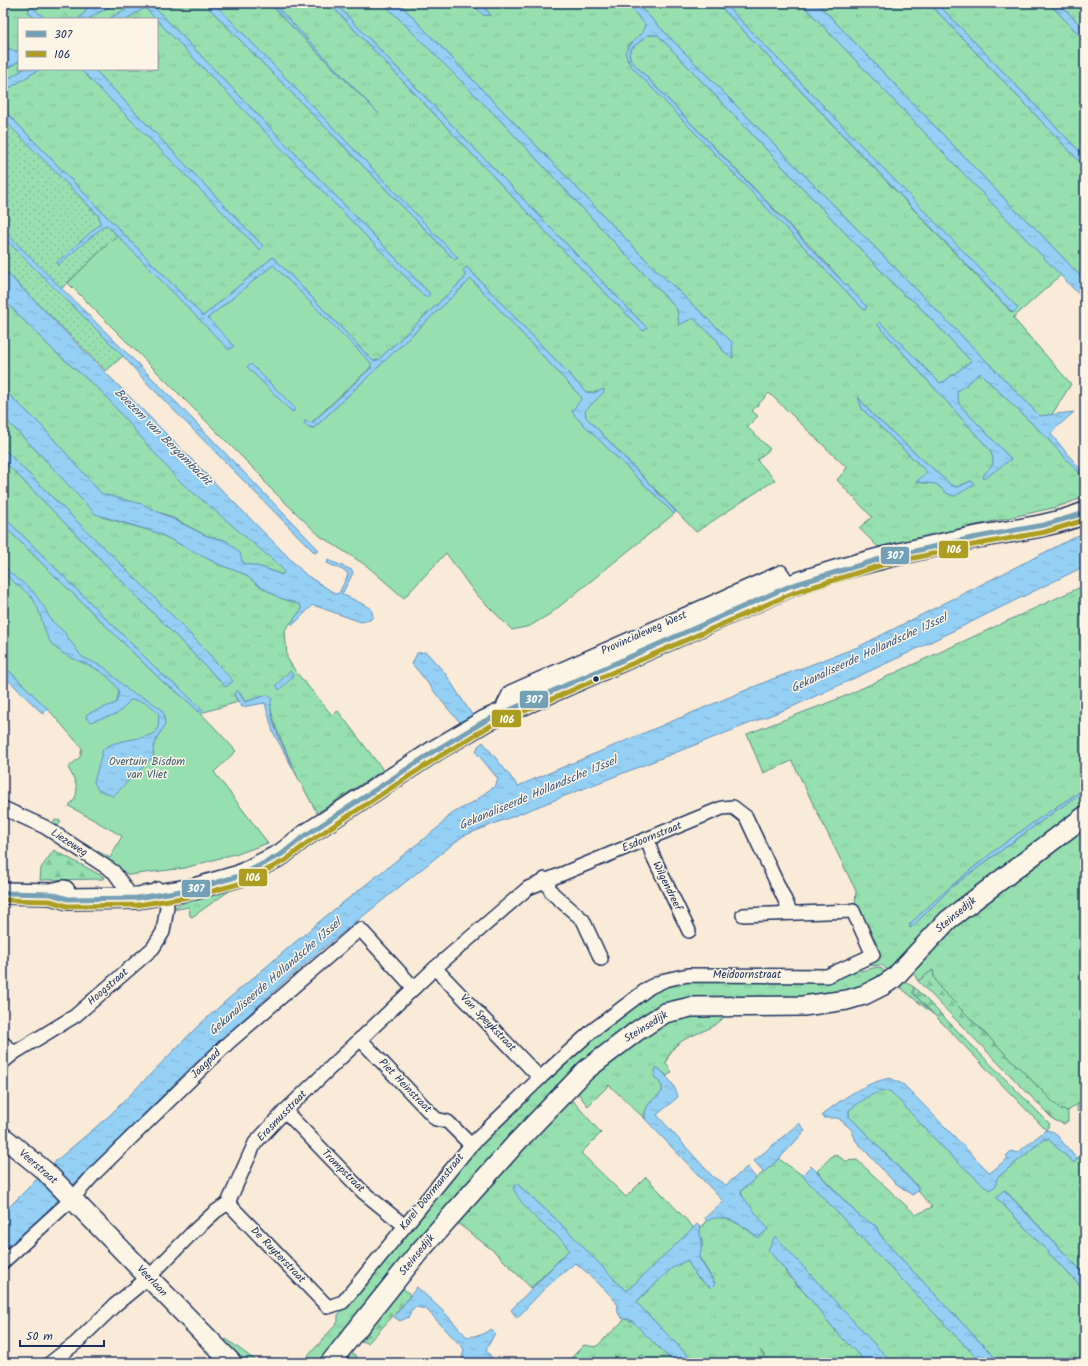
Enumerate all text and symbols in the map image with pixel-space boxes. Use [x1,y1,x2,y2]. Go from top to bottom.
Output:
legend [18,18,158,70]
text: 307 [54,25,73,44]
text: 106 [54,45,70,64]
water label: Boezem van Bergambacht [110,384,218,492]
line badge: 106 [938,540,969,559]
text: 106 [947,541,961,559]
line badge: 307 [880,546,910,565]
text: 307 [886,547,904,565]
street label: Provincialeweg West [598,606,691,660]
water label: Gekanaliseerde Hollandsche IJssel [788,608,952,698]
unlabelled marker [591,674,601,684]
line badge: 307 [519,690,549,709]
text: 307 [525,691,543,709]
line badge: 106 [491,709,522,728]
text: 106 [500,711,514,729]
water label: Gekanaliseerde Hollandsche IJssel [456,750,622,835]
park label: Overtuin Bisdom van Vliet [109,753,185,784]
street label: Esdoornstraat [619,817,685,857]
street label: Liezeweg [47,824,91,862]
street label: Wilgendreef [647,858,688,915]
line badge: 106 [238,868,268,887]
text: 106 [246,869,260,887]
line badge: 307 [181,879,211,898]
text: 307 [187,880,205,898]
street label: Steinsedijk [931,892,981,938]
water label: Gekanaliseerde Hollandsche IJssel [205,913,347,1040]
street label: Hoogstraat [83,963,133,1010]
street label: Meidoornstraat [713,966,782,984]
street label: Van Speykstraat [456,990,521,1057]
street label: Steinsedijk [620,1006,672,1048]
street label: Jaagpad [187,1044,226,1083]
street label: Piet Heinstraat [374,1055,436,1118]
street label: Erasmusstraat [253,1086,312,1146]
street label: Veerstraat [15,1145,62,1190]
street label: Trompstraat [317,1145,370,1198]
street label: Karel Doormanstraat [395,1149,469,1235]
street label: De Ruyterstraat [246,1222,310,1288]
street label: Steinsedijk [395,1230,440,1280]
street label: Veerlaan [132,1261,172,1301]
scale bar [20,1322,104,1348]
text: 50 m [26,1327,53,1346]

